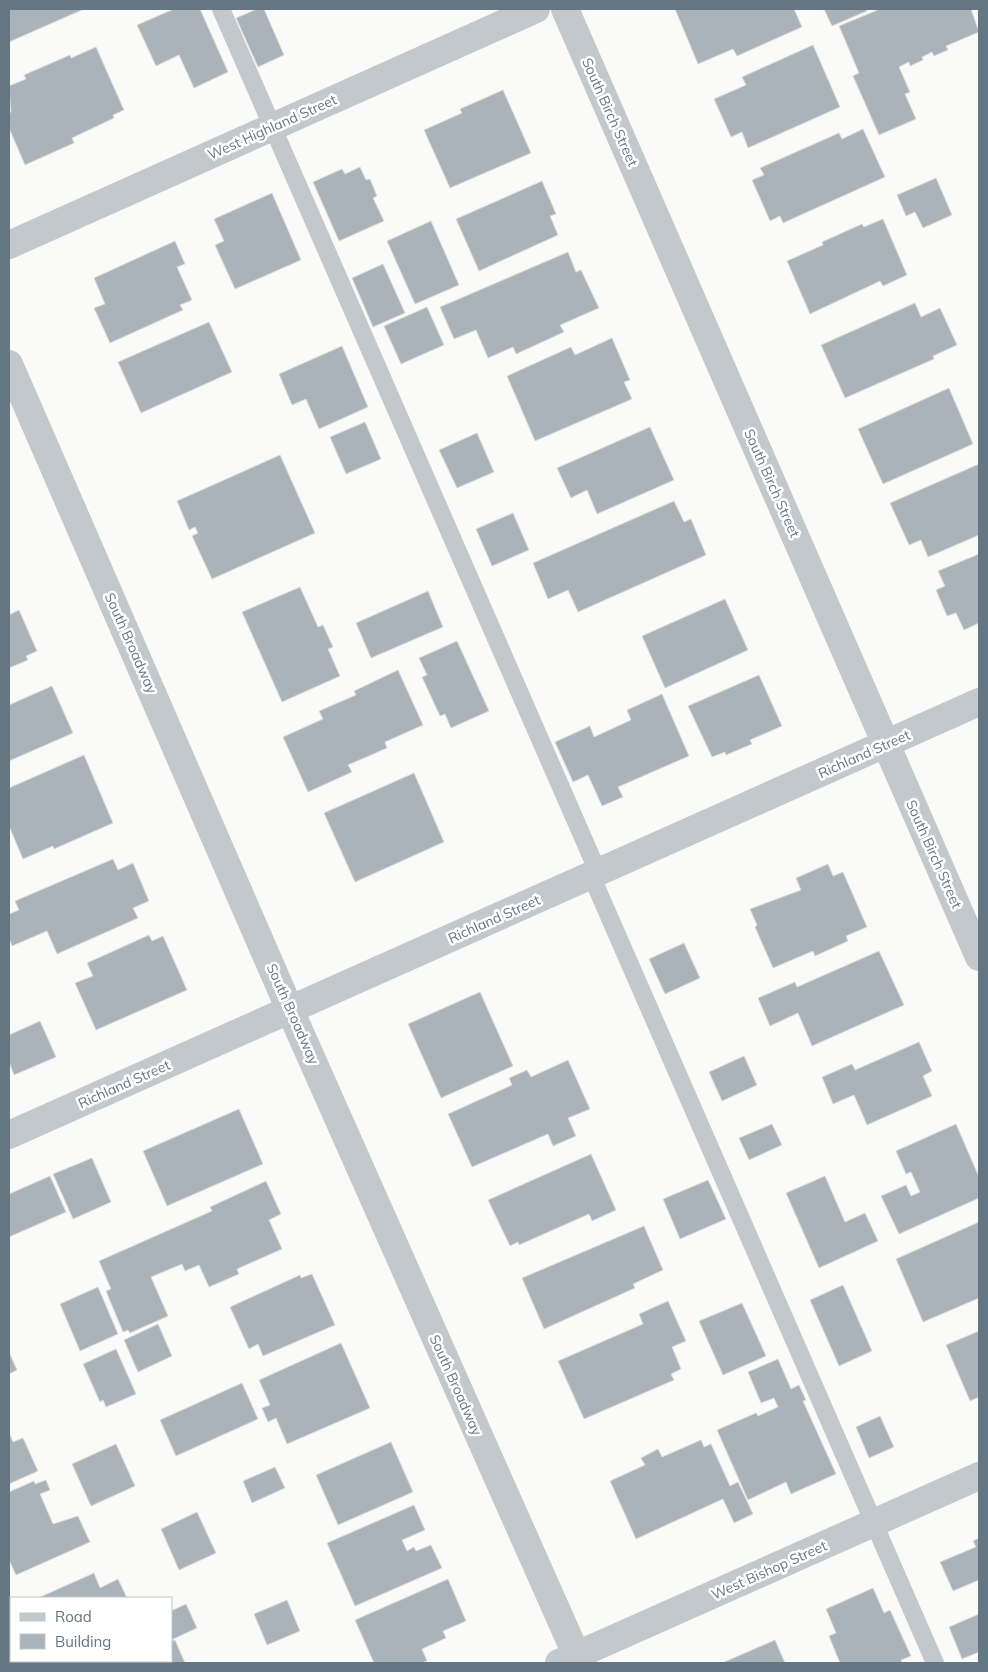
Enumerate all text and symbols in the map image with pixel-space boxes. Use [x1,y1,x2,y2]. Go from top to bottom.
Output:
street label: South Birch Street [578,55,642,169]
street label: West Highland Street [205,90,339,164]
street label: South Birch Street [740,426,804,540]
street label: South Broadway [101,590,162,697]
street label: Richland Street [815,726,913,782]
street label: South Birch Street [902,797,966,911]
street label: Richland Street [445,891,543,947]
street label: South Broadway [263,961,324,1068]
street label: Richland Street [75,1056,173,1112]
street label: South Broadway [426,1332,487,1439]
street label: West Bishop Street [708,1536,830,1604]
legend [10,1597,172,1662]
text: Road [55,1607,92,1626]
text: Building [55,1632,111,1651]

